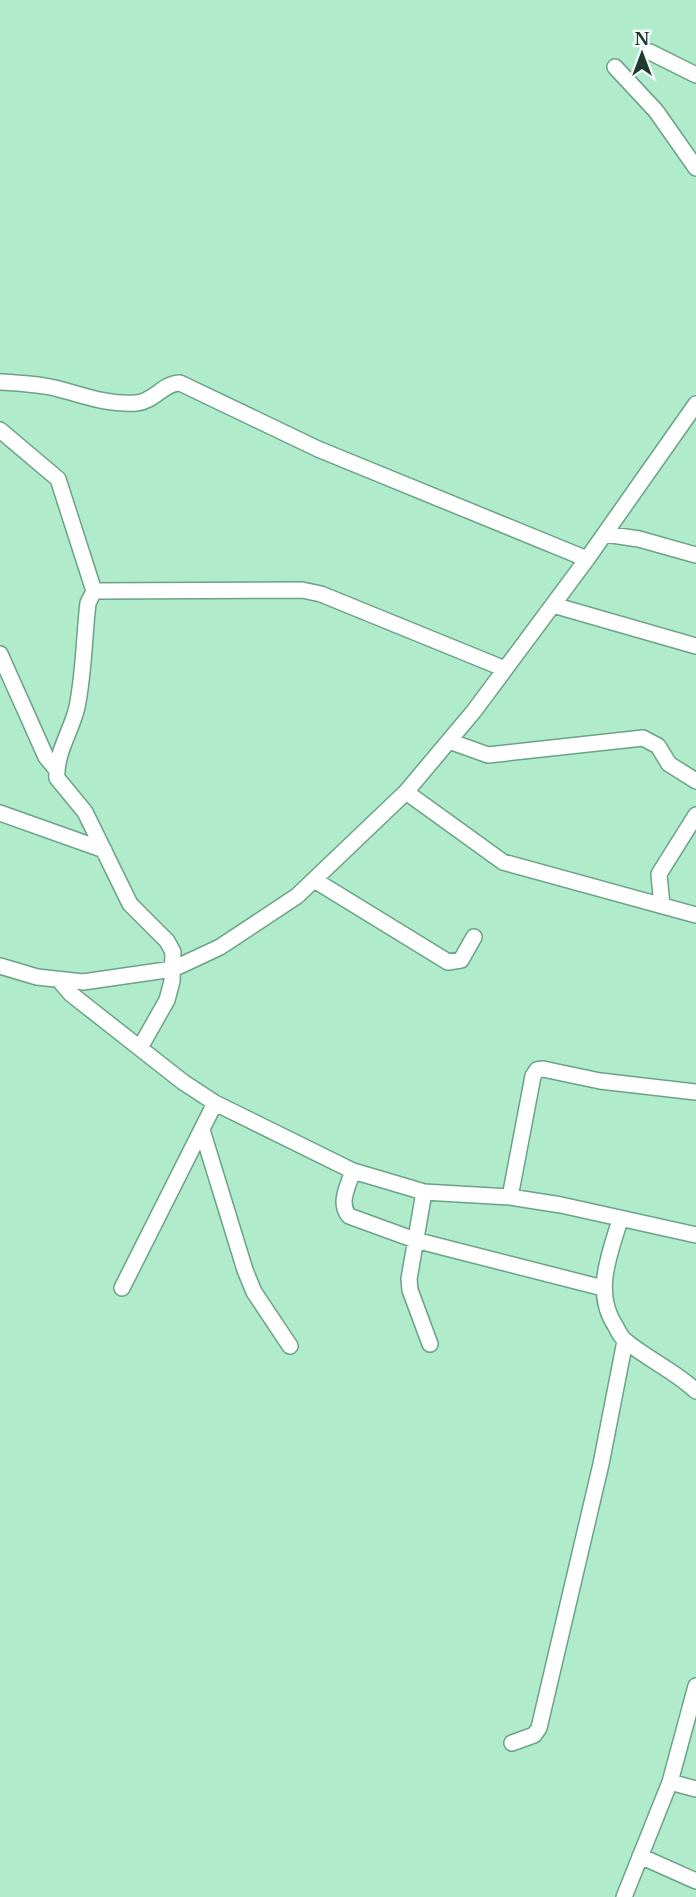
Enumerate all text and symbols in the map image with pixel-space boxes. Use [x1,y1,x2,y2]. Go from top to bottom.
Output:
north arrow [612,24,672,84]
text: N [634,29,650,49]

